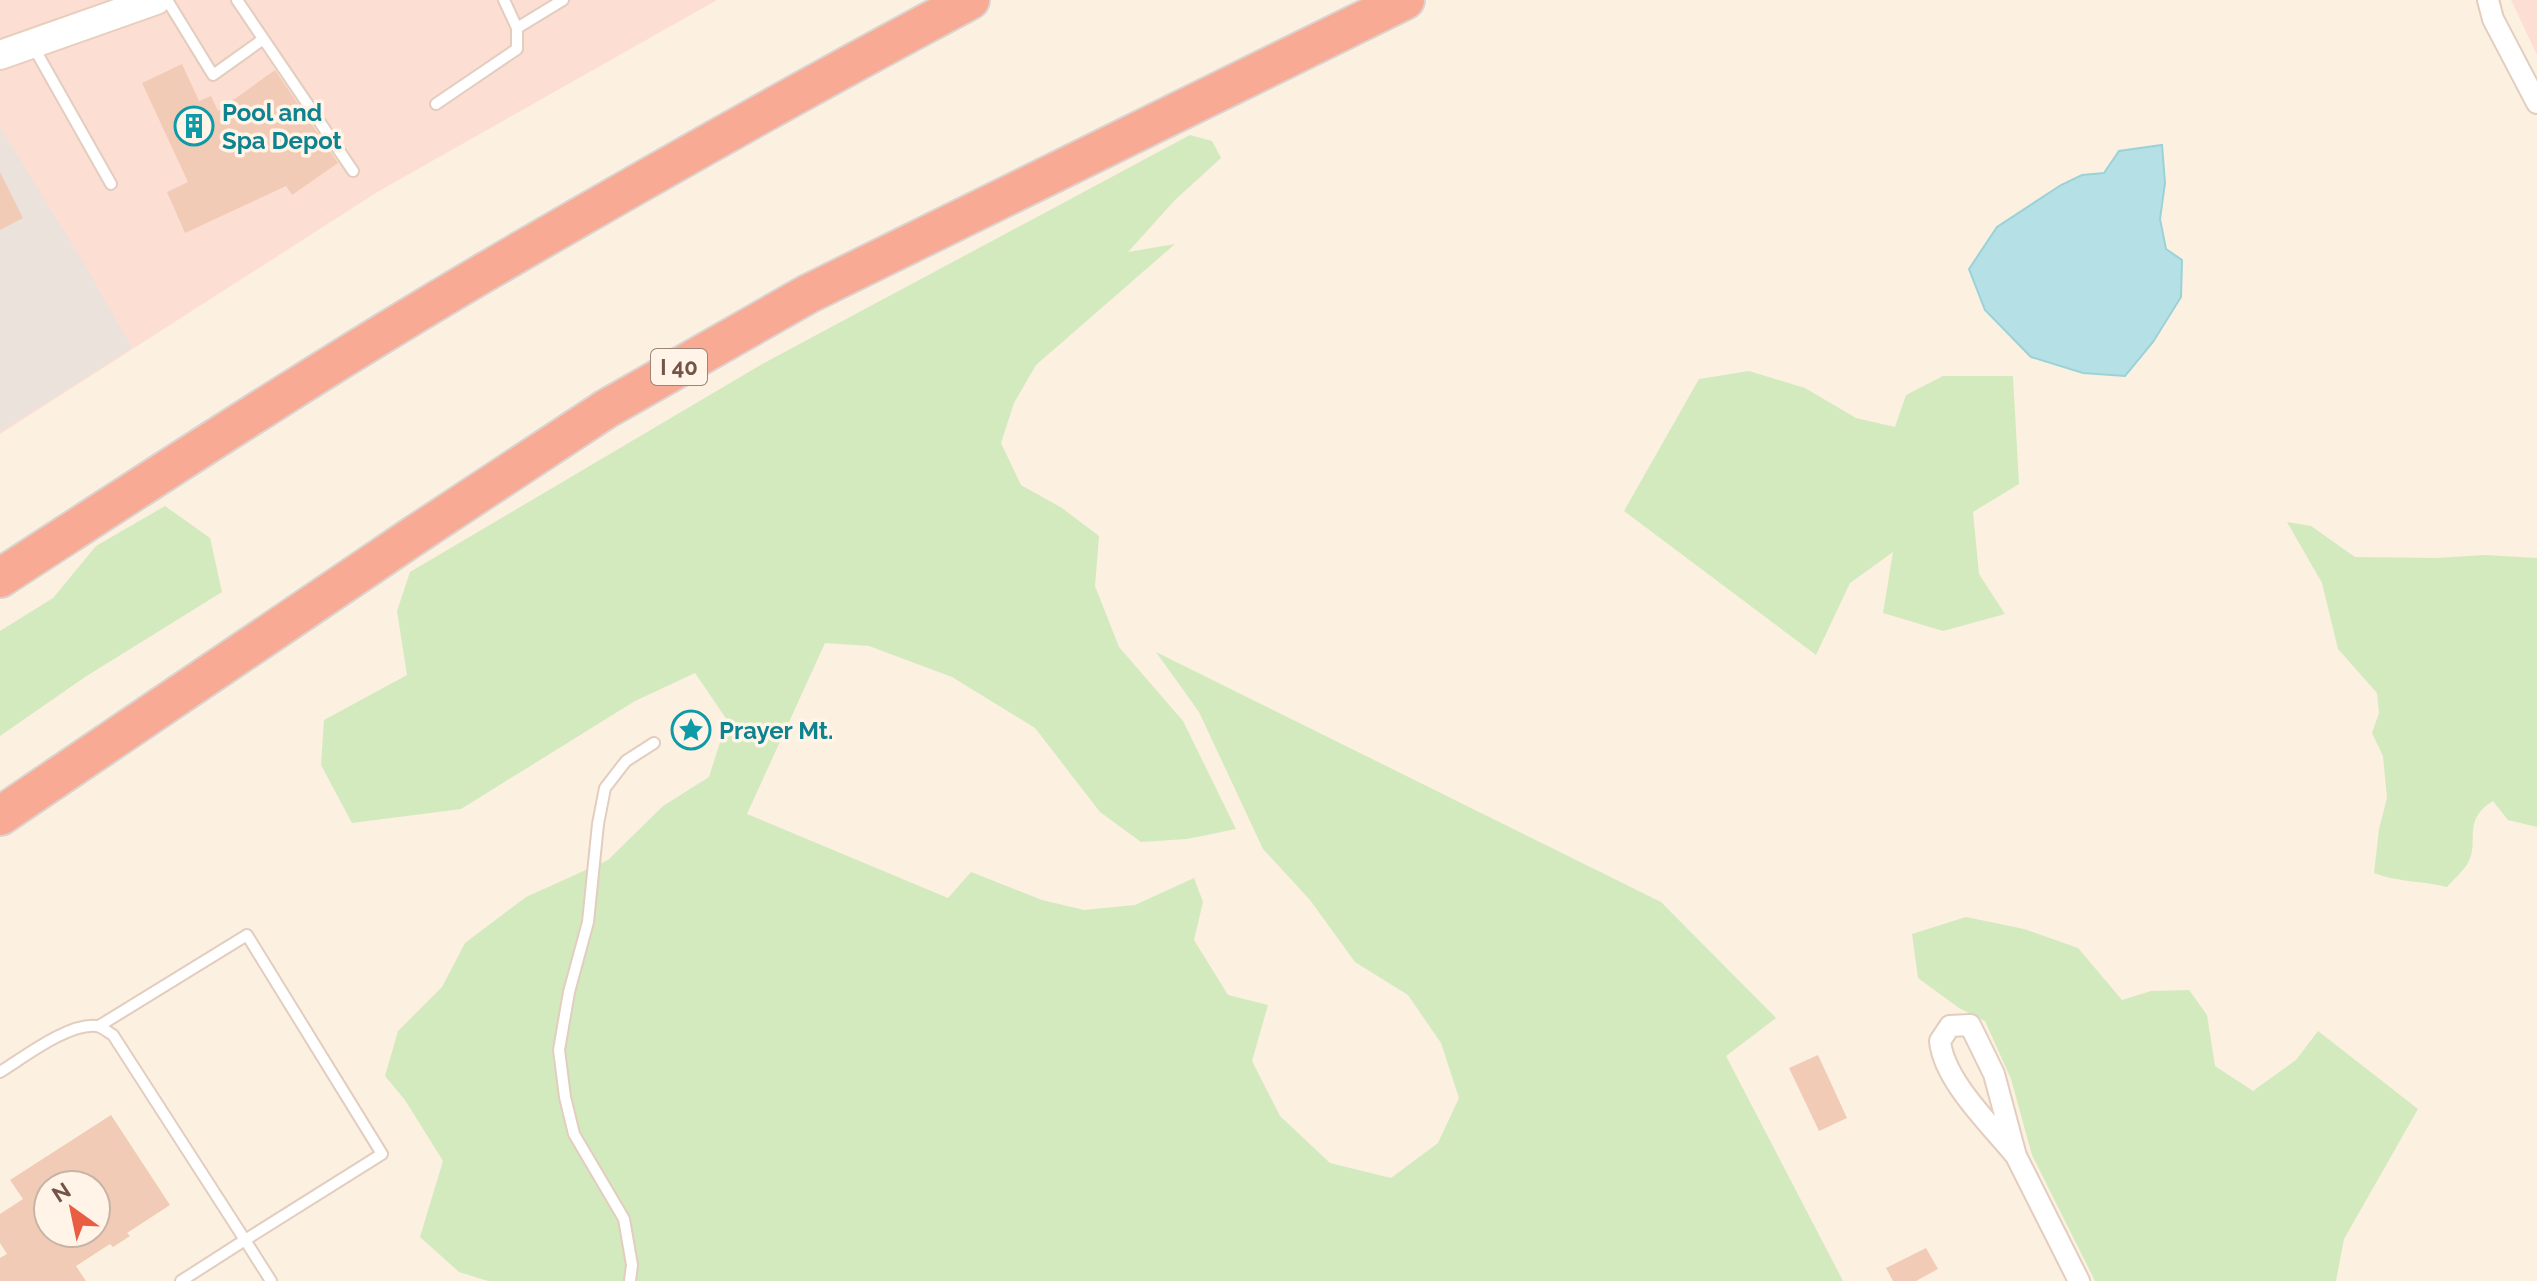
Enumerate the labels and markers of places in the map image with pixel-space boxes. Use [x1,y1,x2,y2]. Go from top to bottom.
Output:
place label: Pool and Spa Depot [222,98,342,155]
building icon: Pool and Spa Depot [173,105,215,147]
place icon: Prayer Mt. [670,709,712,751]
place label: Prayer Mt. [719,716,833,745]

